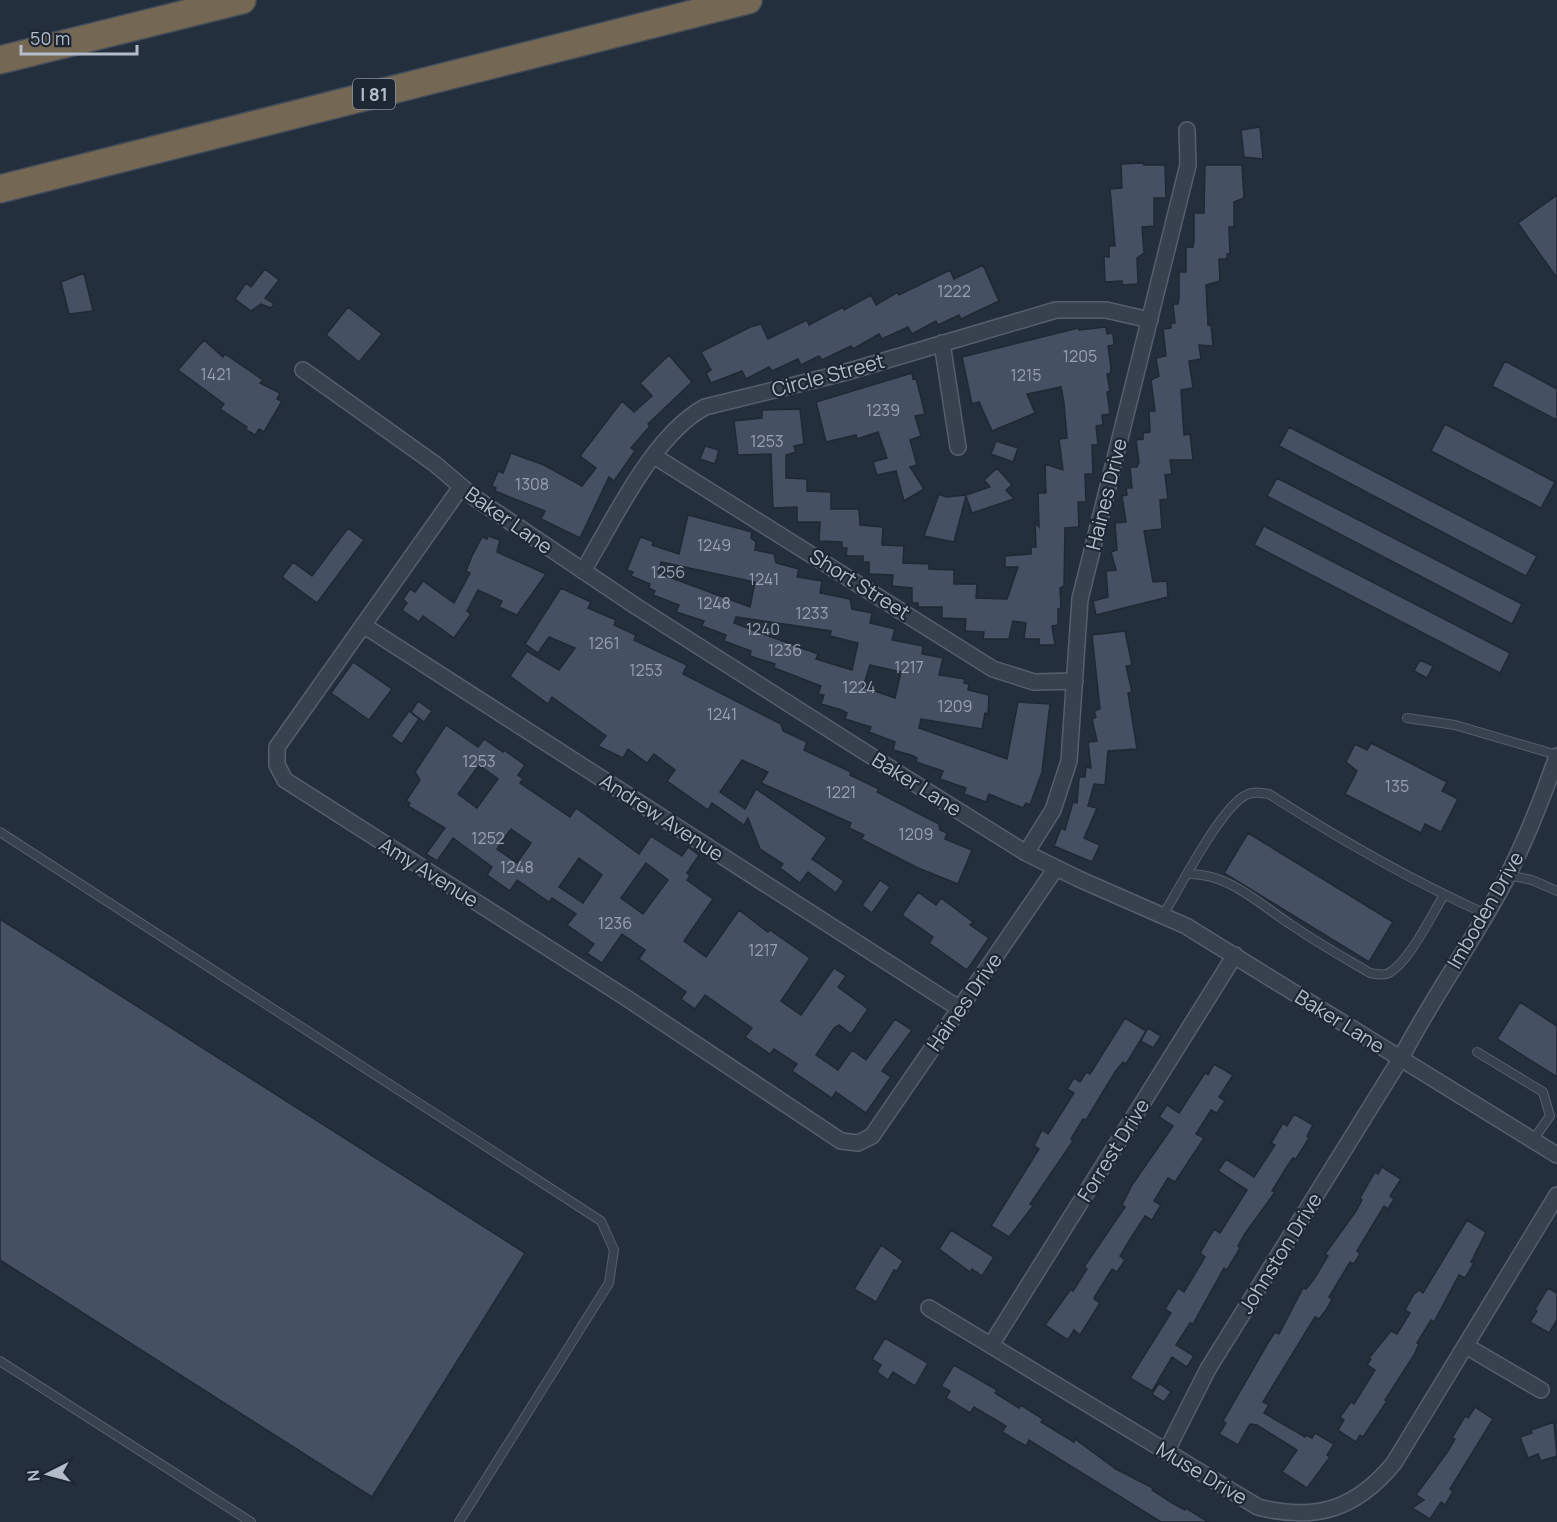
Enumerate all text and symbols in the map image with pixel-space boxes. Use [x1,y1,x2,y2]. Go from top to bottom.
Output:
scale bar [21,18,136,56]
text: 50 m [30,26,70,50]
road number: I 81 [353,79,395,109]
house number: 1222 [937,280,971,302]
house number: 1205 [1063,345,1097,367]
street label: Circle Street [769,347,887,403]
house number: 1421 [200,363,232,385]
house number: 1215 [1011,364,1041,386]
house number: 1239 [866,399,900,421]
house number: 1253 [750,430,784,452]
street label: Haines Drive [1079,435,1133,553]
house number: 1308 [515,473,549,495]
street label: Baker Lane [460,480,558,560]
house number: 1249 [697,534,731,556]
street label: Short Street [805,542,915,626]
house number: 1256 [651,561,685,583]
house number: 1241 [749,568,779,590]
house number: 1248 [697,592,731,614]
house number: 1233 [795,602,829,624]
house number: 1240 [746,618,780,640]
house number: 1261 [588,632,620,654]
house number: 1236 [768,639,802,661]
house number: 1217 [894,656,924,678]
house number: 1253 [629,659,663,681]
house number: 1224 [842,676,876,698]
house number: 1209 [937,695,973,717]
house number: 1241 [707,703,737,725]
street label: Baker Lane [867,746,967,822]
house number: 1253 [462,750,496,772]
street label: Andrew Avenue [595,767,729,867]
house number: 135 [1385,775,1409,797]
house number: 1221 [826,781,856,803]
house number: 1209 [898,823,934,845]
house number: 1252 [471,827,505,849]
street label: Amy Avenue [374,831,484,913]
street label: Imboden Drive [1441,846,1529,974]
house number: 1248 [500,856,534,878]
house number: 1236 [598,912,632,934]
house number: 1217 [748,939,778,961]
street label: Haines Drive [920,947,1008,1057]
street label: Baker Lane [1290,983,1390,1059]
street label: Forrest Drive [1071,1093,1155,1207]
street label: Johnston Drive [1232,1188,1328,1318]
street label: Muse Drive [1151,1435,1253,1511]
north arrow [18,1444,78,1504]
text: N [22,1469,45,1482]

